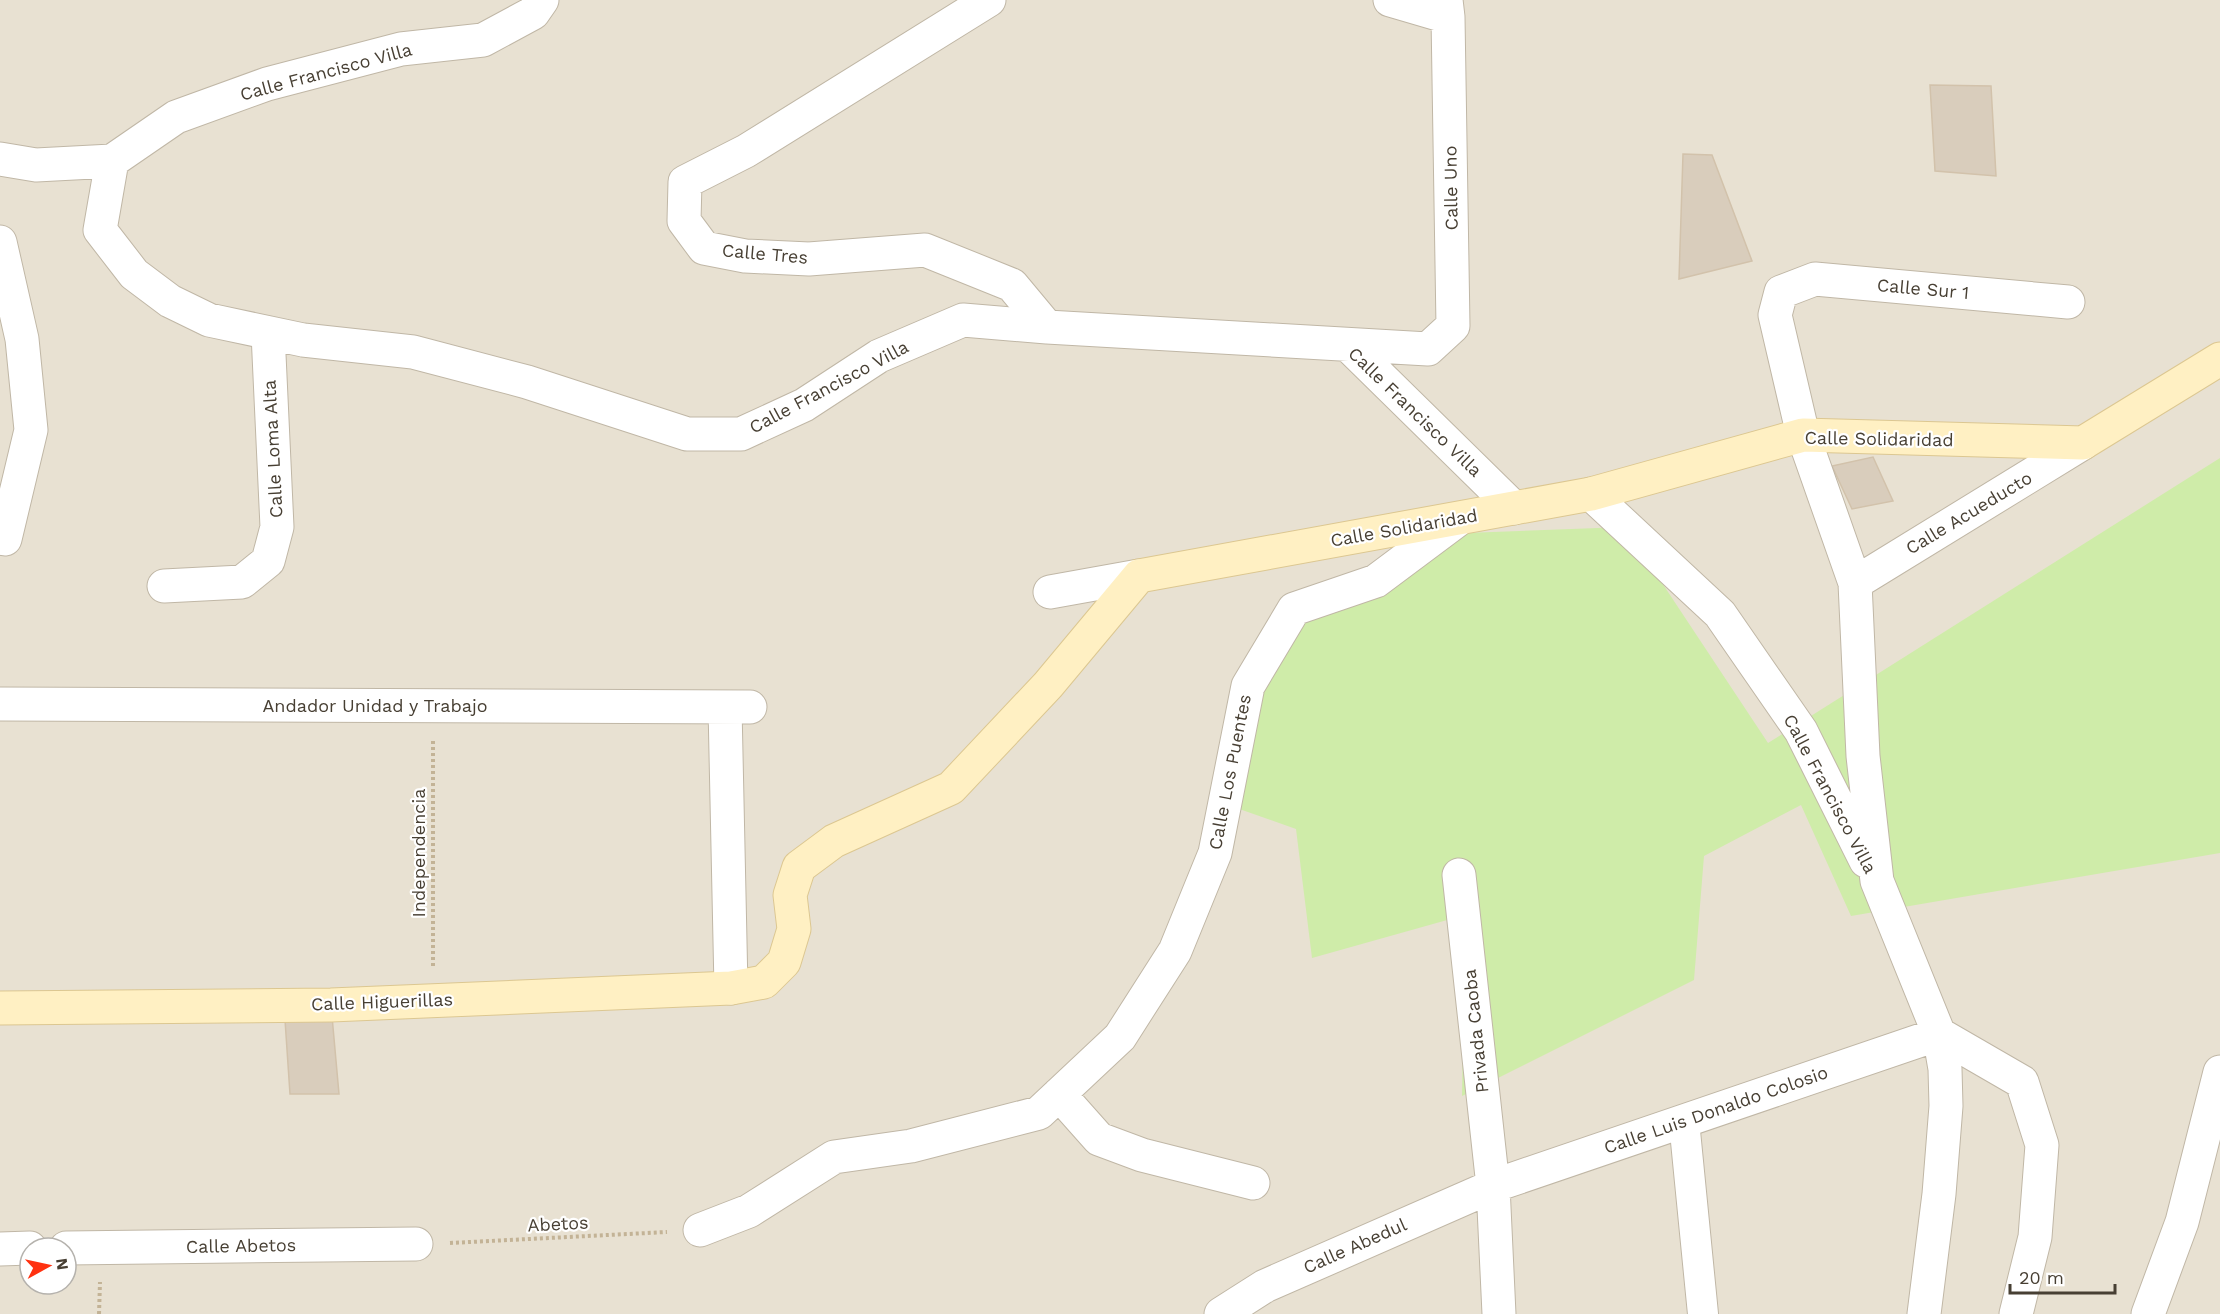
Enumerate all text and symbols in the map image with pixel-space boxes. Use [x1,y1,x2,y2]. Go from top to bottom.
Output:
street label: Calle Francisco Villa [238,38,414,105]
street label: Calle Uno [1439,145,1462,231]
street label: Calle Tres [721,239,809,268]
street label: Calle Sur 1 [1876,274,1970,303]
street label: Calle Francisco Villa [746,336,912,437]
street label: Calle Francisco Villa [1344,343,1486,481]
street label: Calle Loma Alta [258,379,287,519]
street label: Calle Solidaridad [1804,427,1954,450]
street label: Calle Acueducto [1902,467,2036,559]
street label: Calle Solidaridad [1329,504,1479,551]
street label: Calle Los Puentes [1204,692,1255,851]
street label: Andador Unidad y Trabajo [262,695,488,716]
street label: Calle Francisco Villa [1780,711,1881,877]
street label: Independencia [408,789,429,917]
street label: Privada Caoba [1459,968,1492,1094]
street label: Calle Higuerillas [311,989,453,1014]
street label: Calle Luis Donaldo Colosio [1601,1061,1831,1158]
street label: Abetos [527,1211,589,1236]
street label: Calle Abedul [1300,1213,1410,1278]
street label: Calle Abetos [186,1234,296,1257]
north arrow [18,1236,78,1296]
text: N [52,1257,73,1271]
scale bar [2010,1257,2115,1295]
text: 20 m [2019,1267,2064,1288]

